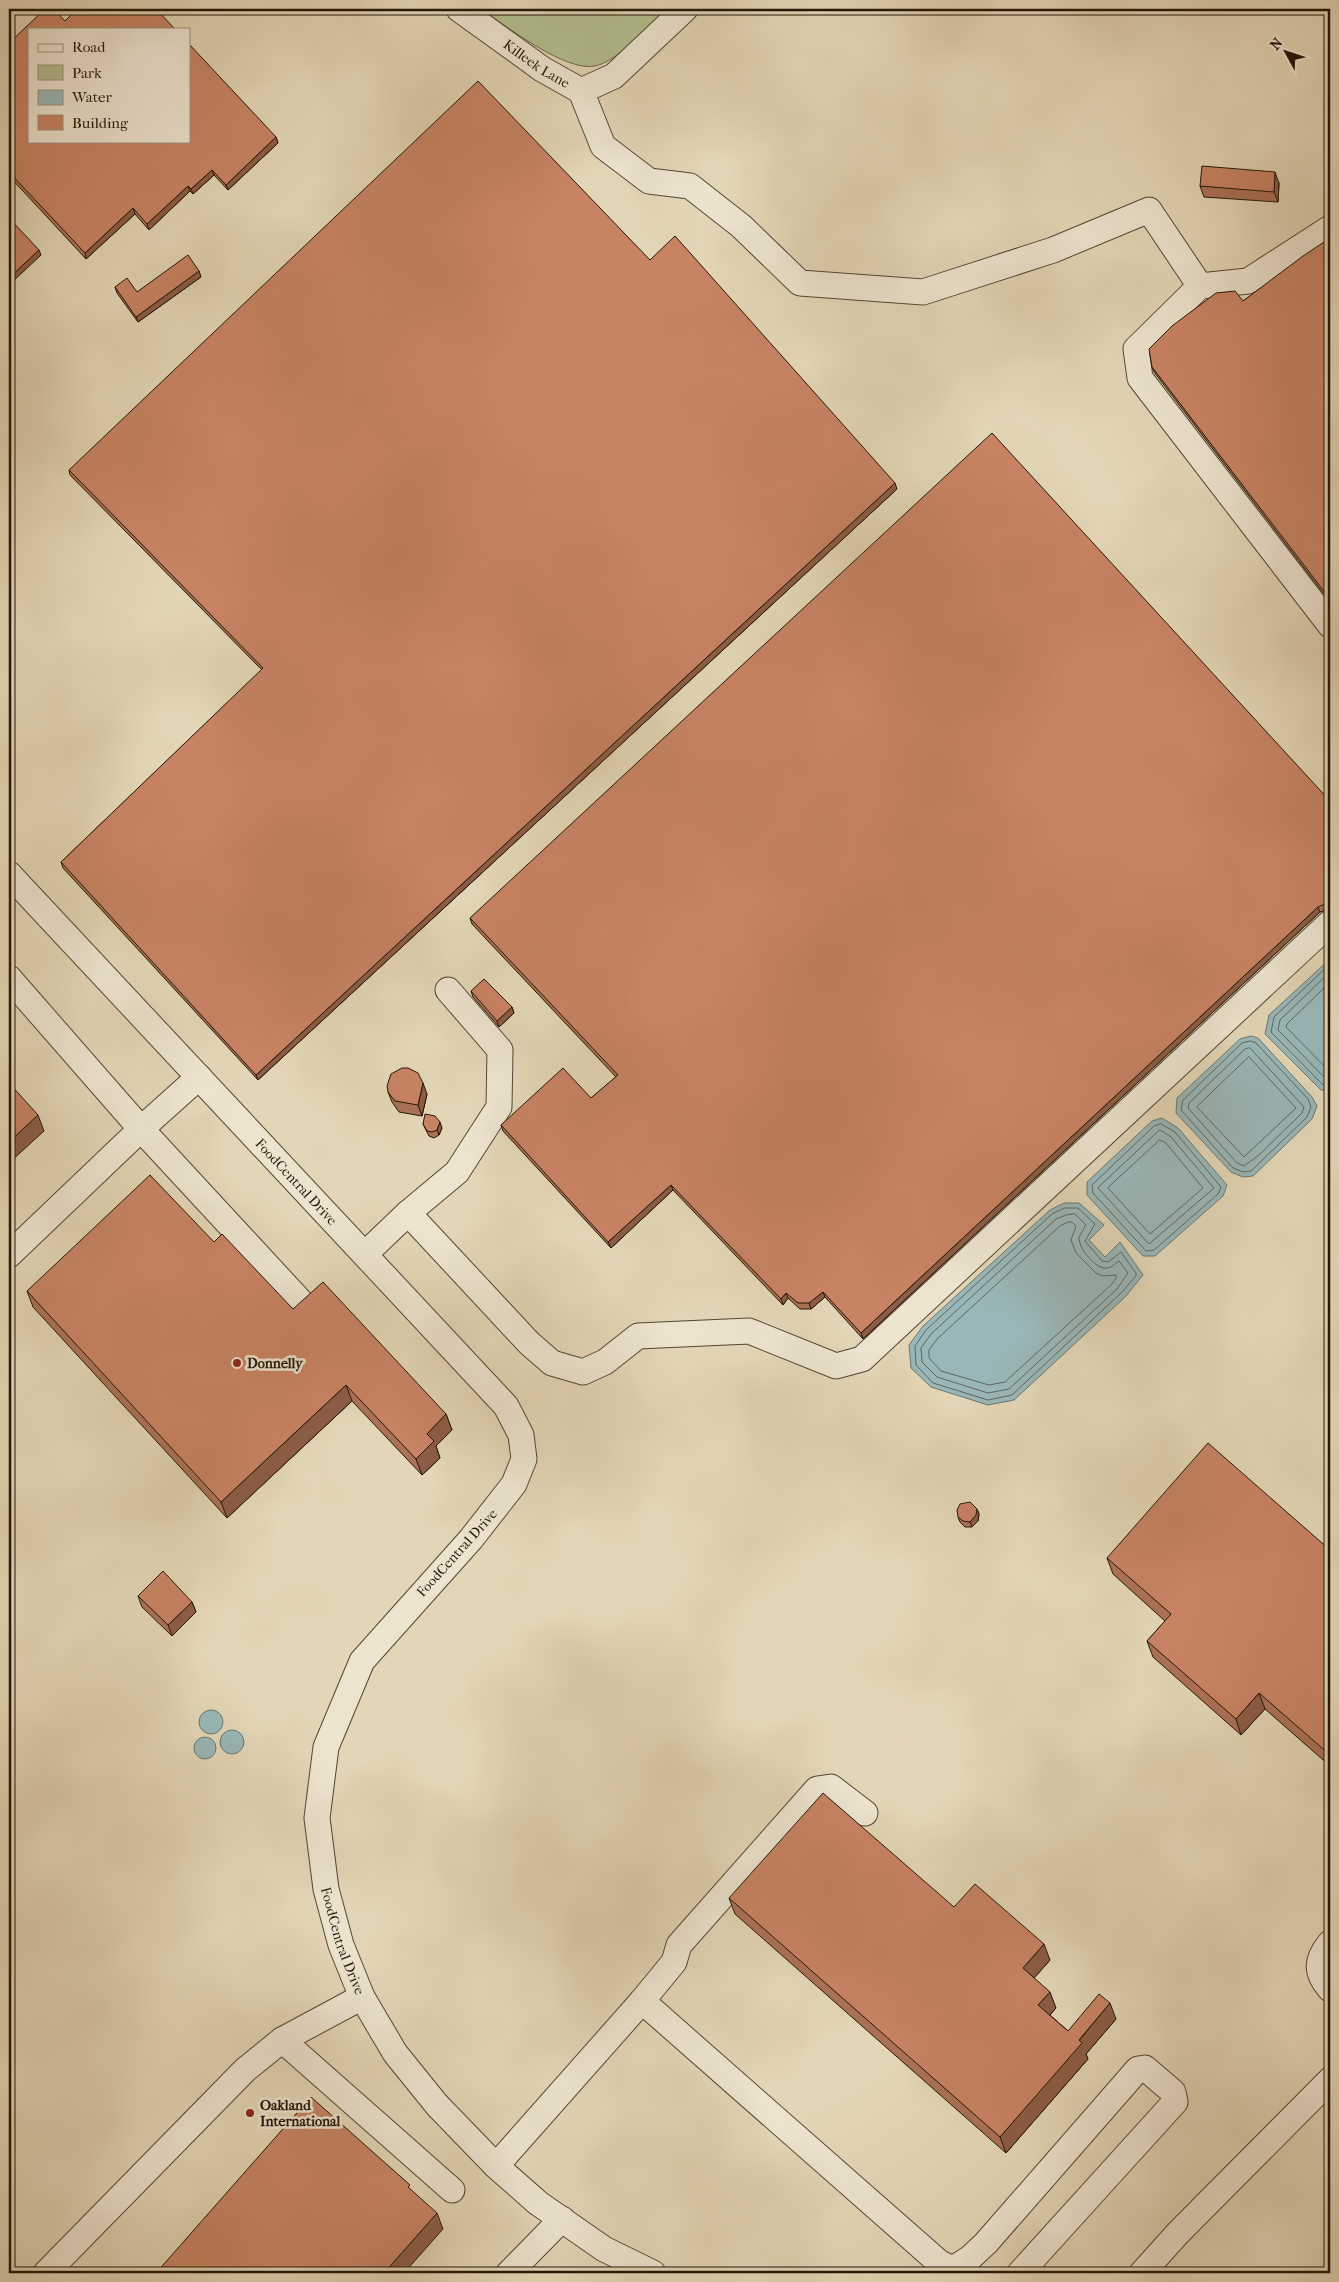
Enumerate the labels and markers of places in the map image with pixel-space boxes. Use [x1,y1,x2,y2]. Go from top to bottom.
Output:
place label: Donnelly [247,1355,304,1372]
marker: Donnelly [231,1357,243,1369]
place label: Oakland International [260,2097,341,2130]
marker: Oakland International [244,2107,256,2119]

